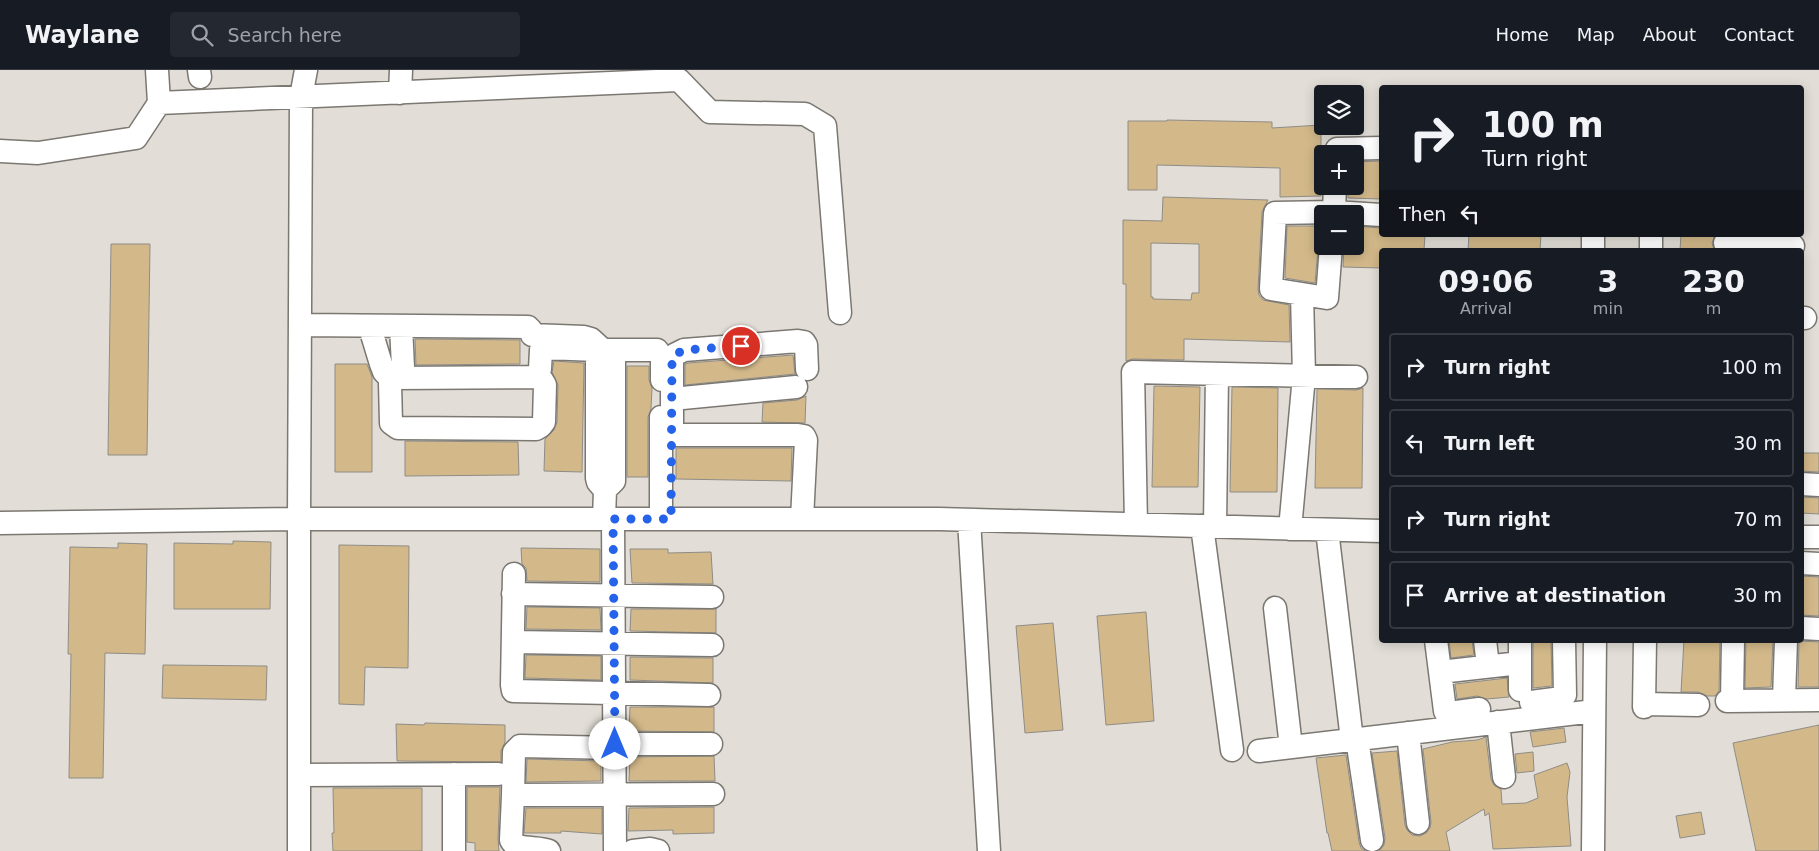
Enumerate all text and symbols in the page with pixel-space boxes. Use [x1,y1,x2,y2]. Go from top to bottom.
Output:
search box [170,12,520,57]
text: Waylane [25,21,140,49]
icon: search [188,21,216,49]
text: Search here [228,24,342,46]
text: Home [1496,24,1549,45]
text: Map [1577,24,1615,45]
text: About [1643,24,1696,45]
text: Contact [1724,24,1794,45]
map controls [1314,85,1364,255]
button: layers [1314,85,1364,135]
icon: right [1399,105,1464,170]
text: 100 m [1482,105,1604,145]
button: + [1314,145,1364,195]
text: Turn right [1482,146,1587,171]
icon: left [1456,200,1484,228]
text: Then [1399,203,1446,225]
button: − [1314,205,1364,255]
text: 09:06 [1438,264,1534,299]
text: 3 [1597,264,1618,299]
text: 230 [1682,264,1745,299]
text: Arrival [1460,299,1512,318]
text: min [1593,299,1623,318]
text: m [1706,299,1721,318]
pin [720,325,762,367]
icon: arrive [727,332,755,360]
icon: right [1401,353,1429,381]
text: Turn right [1444,356,1550,378]
text: 100 m [1721,356,1782,378]
icon: left [1401,429,1429,457]
text: Turn left [1444,432,1535,454]
text: 30 m [1733,432,1782,454]
icon: right [1401,505,1429,533]
text: Turn right [1444,508,1550,530]
text: 70 m [1733,508,1782,530]
icon: arrive [1401,581,1429,609]
text: Arrive at destination [1444,584,1666,606]
text: 30 m [1733,584,1782,606]
position arrow [588,717,640,769]

